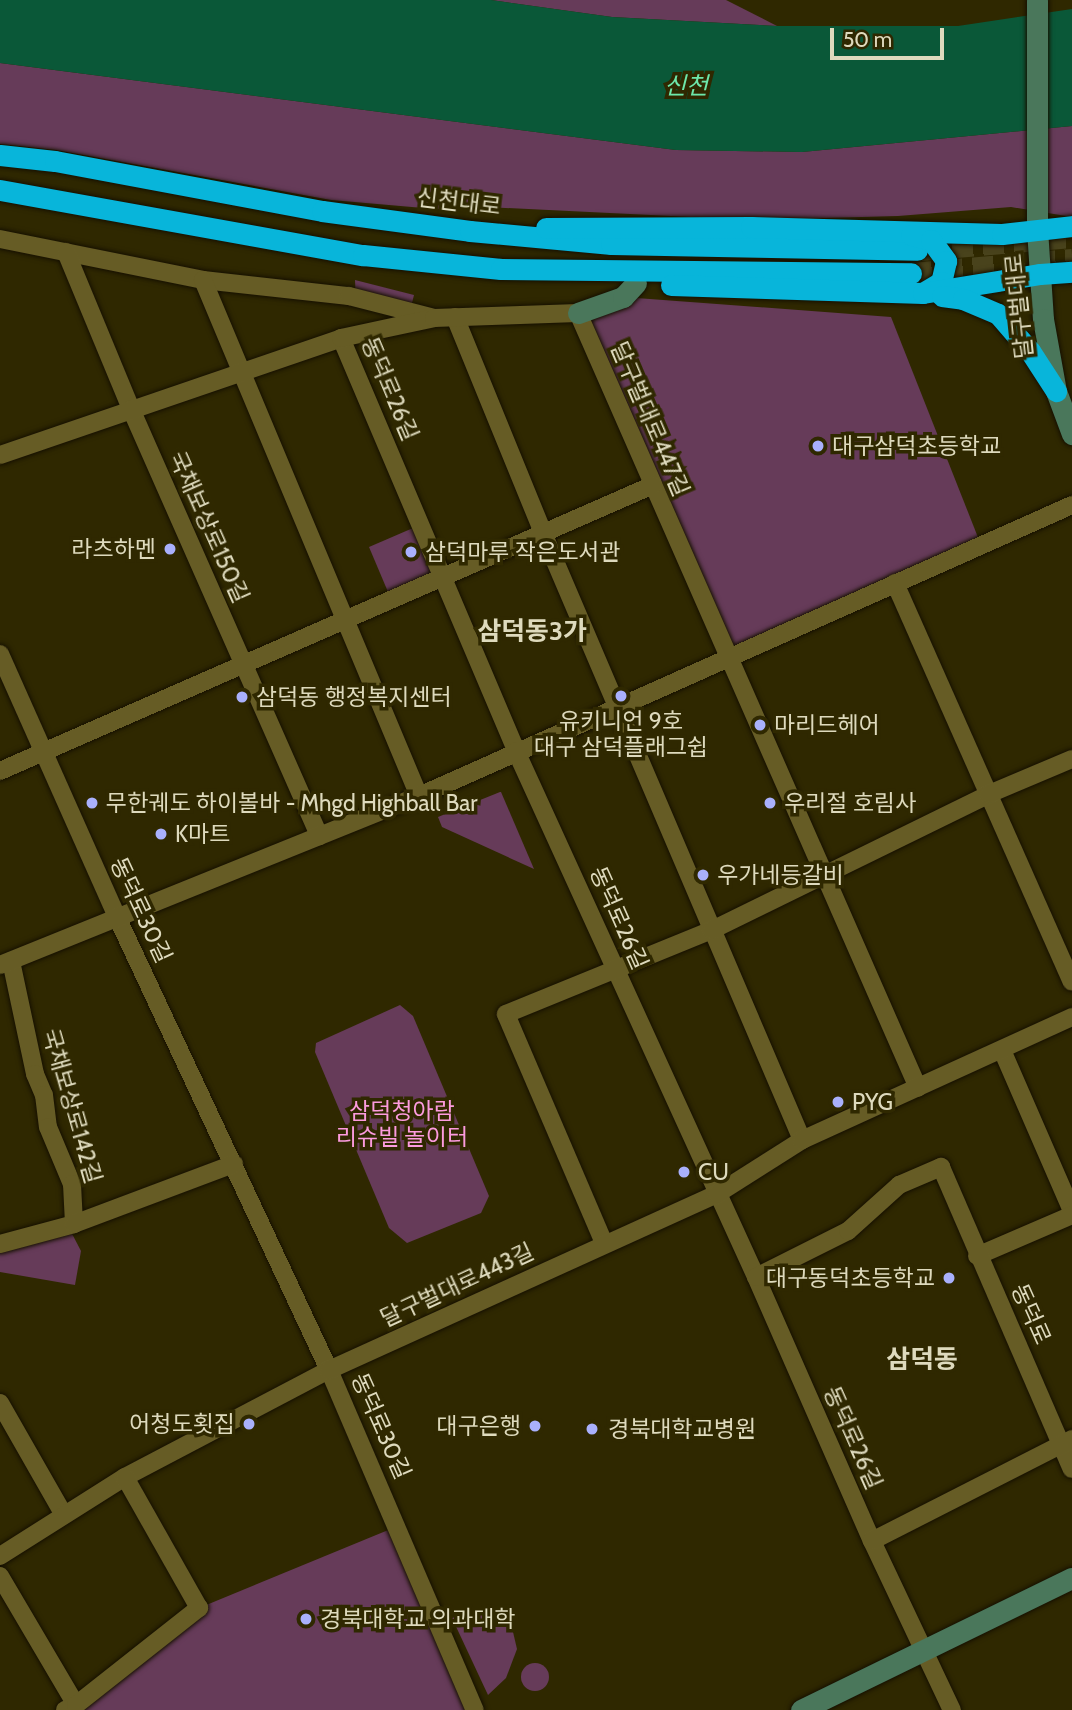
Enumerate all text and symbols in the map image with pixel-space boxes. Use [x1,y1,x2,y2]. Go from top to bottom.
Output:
scale bar [834,14,948,58]
text: 50 m [843,27,892,52]
water label: 신천 [664,72,708,100]
street label: 신천대로 [415,183,503,221]
street label: 달구벌대로 [1000,252,1038,360]
street label: 동덕로26길 [356,333,424,445]
street label: 달구벌대로447길 [605,338,695,500]
place label: 대구삼덕초등학교 [832,432,1001,460]
marker: 대구삼덕초등학교 [810,438,826,454]
street label: 국채보상로150길 [163,447,255,607]
place label: 라츠하멘 [71,535,156,563]
place label: 삼덕마루 작은도서관 [425,538,621,566]
marker: 라츠하멘 [162,541,178,557]
marker: 삼덕마루 작은도서관 [403,544,419,560]
district label: 삼덕동3가 [477,616,587,648]
place label: 삼덕동 행정복지센터 [256,683,452,711]
marker: 유키니언 9호 대구 삼덕플래그쉽 [613,688,629,704]
marker: 삼덕동 행정복지센터 [234,689,250,705]
place label: 유키니언 9호 대구 삼덕플래그쉽 [534,707,708,761]
place label: 마리드헤어 [774,711,880,739]
marker: 마리드헤어 [752,717,768,733]
place label: 무한궤도 하이볼바 - Mhgd Highball Bar [106,789,478,817]
place label: 우리절 호림사 [784,789,916,817]
marker: 무한궤도 하이볼바 - Mhgd Highball Bar [84,795,100,811]
marker: 우리절 호림사 [762,795,778,811]
place label: K마트 [175,820,230,848]
marker: K마트 [153,826,169,842]
street label: 동덕로30길 [105,853,177,967]
place label: 우가네등갈비 [717,861,844,889]
street label: 동덕로26길 [584,862,654,974]
marker: 우가네등갈비 [695,867,711,883]
street label: 국채보상로142길 [37,1025,107,1187]
place label: PYG [852,1088,893,1116]
marker: PYG [830,1094,846,1110]
park label: 삼덕청아람 리슈빌 놀이터 [336,1097,468,1151]
place label: CU [698,1158,729,1186]
marker: CU [676,1164,692,1180]
street label: 달구벌대로443길 [376,1237,538,1333]
place label: 대구동덕초등학교 [766,1264,935,1292]
marker: 대구동덕초등학교 [941,1270,957,1286]
street label: 동덕로 [1005,1279,1057,1349]
district label: 삼덕동 [886,1344,958,1376]
street label: 동덕로30길 [345,1369,417,1483]
street label: 동덕로26길 [818,1382,888,1494]
place label: 어청도횟집 [129,1410,235,1438]
place label: 대구은행 [436,1412,521,1440]
place label: 경북대학교병원 [608,1415,756,1443]
marker: 어청도횟집 [241,1416,257,1432]
marker: 대구은행 [527,1418,543,1434]
marker: 경북대학교병원 [582,1419,602,1439]
place label: 경북대학교 의과대학 [320,1605,516,1633]
marker: 경북대학교 의과대학 [298,1611,314,1627]

